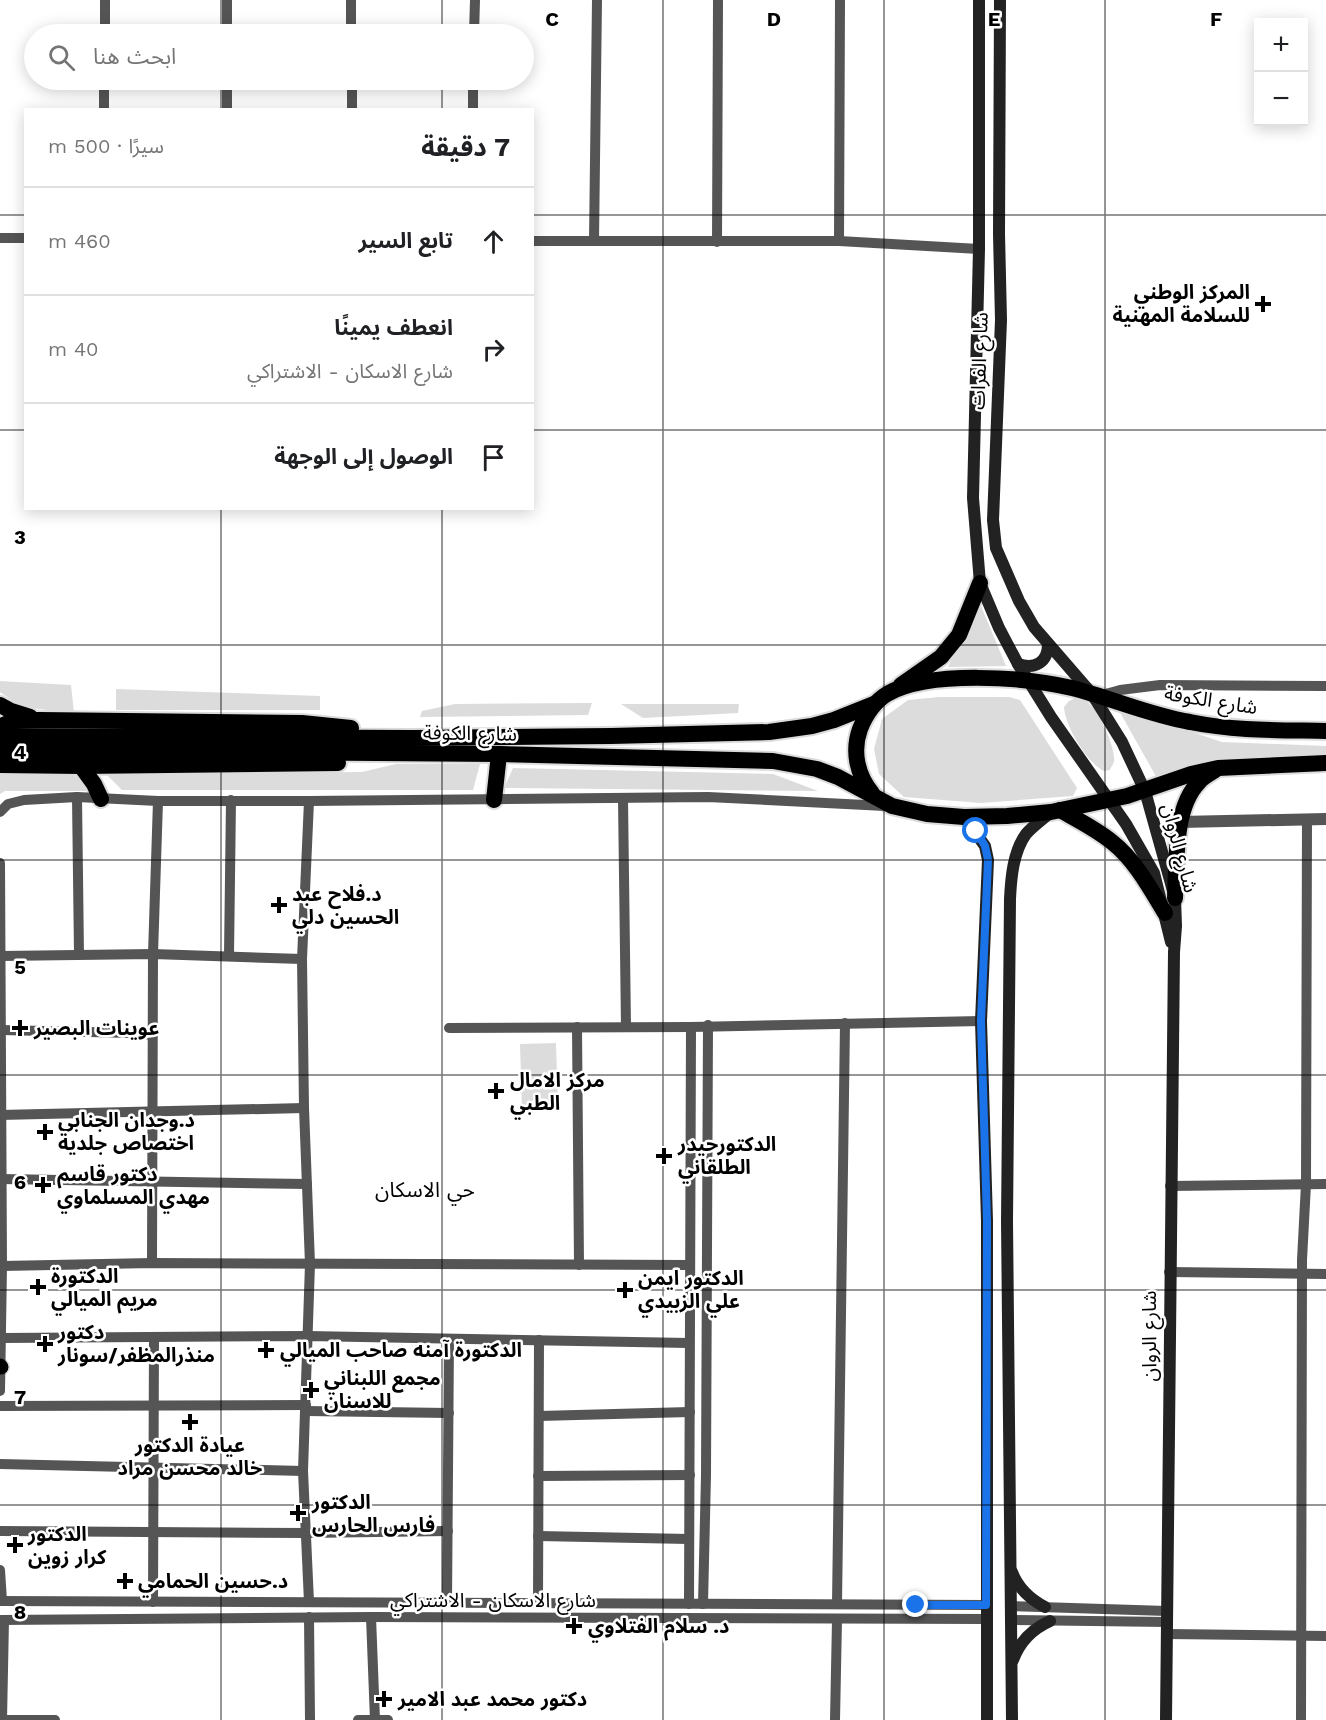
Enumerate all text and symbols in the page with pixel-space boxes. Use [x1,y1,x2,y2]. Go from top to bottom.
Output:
text: C [545,7,559,31]
text: D [767,7,781,31]
text: E [988,7,1000,31]
text: F [1210,7,1222,31]
map controls [1254,18,1308,126]
button: + [1254,18,1308,72]
search box [24,24,534,90]
icon: search [45,41,78,74]
text: ابحث هنا [93,44,176,69]
button: − [1254,72,1308,126]
text: 7 دقيقة [421,132,510,162]
text: سيرًا · 500 m [48,134,164,158]
icon: ahead [477,225,510,258]
text: تابع السير [358,228,453,253]
text: 460 m [48,229,111,253]
place label: المركز الوطني للسلامة المهنية [1112,280,1250,327]
marker: المركز الوطني للسلامة المهنية [1254,295,1272,313]
street label: شارع الفرات [965,312,996,410]
text: انعطف يمينًا [334,315,453,340]
icon: right [477,333,510,366]
text: 40 m [48,337,99,361]
text: شارع الاسكان - الاشتراكي [247,359,453,383]
icon: arrive [477,441,510,474]
text: الوصول إلى الوجهة [274,444,453,469]
text: 3 [14,525,26,549]
street label: شارع الكوفة [1162,681,1259,722]
street label: شارع الكوفة [423,720,517,749]
text: 4 [14,740,27,764]
street label: شارع الروان [1154,801,1203,896]
route start [962,817,988,843]
place label: د.فلاح عبد الحسين دلي [292,882,399,934]
marker: د.فلاح عبد الحسين دلي [270,896,288,914]
text: 5 [14,955,26,979]
place label: عوينات البصير [33,1016,159,1040]
marker: عوينات البصير [11,1019,29,1037]
place label: مركز الامال الطبي [510,1068,605,1120]
marker: مركز الامال الطبي [487,1082,505,1100]
place label: د.وجدان الجنابي اختصاص جلدية [58,1108,195,1155]
marker: د.وجدان الجنابي اختصاص جلدية [36,1123,54,1141]
place label: الدكتورحيدر الطلقاني [677,1132,776,1184]
marker: الدكتورحيدر الطلقاني [655,1147,673,1165]
place label: دكتور قاسم مهدي المسلماوي [57,1162,210,1214]
text: 6 [14,1170,26,1194]
marker: دكتور قاسم مهدي المسلماوي [34,1176,52,1194]
district label: حي الاسكان [375,1177,475,1206]
place label: الدكتورة مريم الميالي [51,1264,158,1316]
place label: الدكتور ايمن علي الزبيدي [638,1266,744,1318]
marker: الدكتورة مريم الميالي [29,1278,47,1296]
marker: الدكتور ايمن علي الزبيدي [616,1281,634,1299]
street label: شارع الروان [1137,1290,1164,1382]
place label: دكتور منذرالمظفر/سونار [57,1320,215,1367]
marker: دكتور منذرالمظفر/سونار [36,1335,54,1353]
place label: الدكتورة آمنه صاحب الميالي [280,1338,522,1367]
marker: الدكتورة آمنه صاحب الميالي [257,1341,275,1359]
place label: مجمع اللبناني للاسنان [324,1366,441,1413]
marker: مجمع اللبناني للاسنان [302,1381,320,1399]
text: 7 [14,1385,26,1409]
marker: عيادة الدكتور خالد محسن مراد [181,1413,199,1431]
place label: عيادة الدكتور خالد محسن مراد [118,1433,263,1480]
place label: الدكتور فارس الحارس [311,1490,435,1537]
marker: الدكتور فارس الحارس [289,1504,307,1522]
place label: الدكتور كرار زوين [27,1522,107,1569]
marker: الدكتور كرار زوين [6,1536,24,1554]
place label: د.حسين الحمامي [138,1569,288,1598]
marker: د.حسين الحمامي [116,1572,134,1590]
street label: شارع الاسكان - الاشتراكي [390,1588,596,1616]
route end [902,1591,928,1617]
text: 8 [14,1600,26,1624]
place label: د. سلام الفتلاوي [588,1614,729,1643]
marker: د. سلام الفتلاوي [565,1617,583,1635]
place label: دكتور محمد عبد الامير [397,1687,587,1711]
marker: دكتور محمد عبد الامير [375,1690,393,1708]

